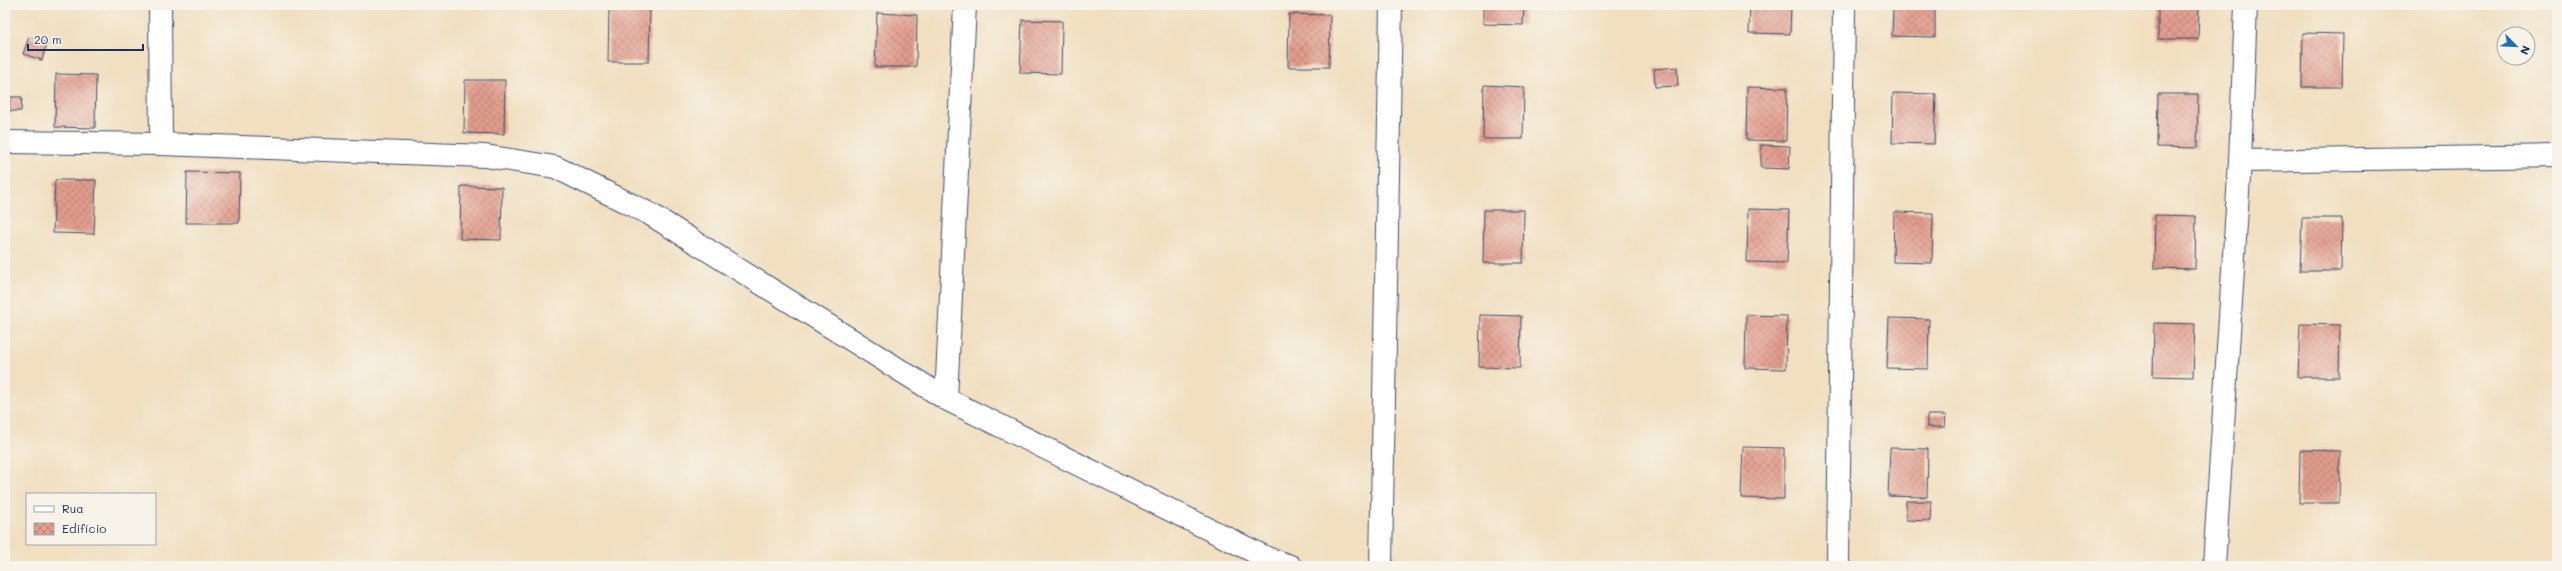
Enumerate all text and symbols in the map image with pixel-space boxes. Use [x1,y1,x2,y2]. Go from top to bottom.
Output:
scale bar [28,26,143,52]
north arrow [2496,26,2536,66]
text: 20 m [34,31,62,47]
text: N [2517,43,2534,57]
legend [26,493,156,545]
text: Rua [62,500,84,516]
text: Edifício [62,520,106,536]

